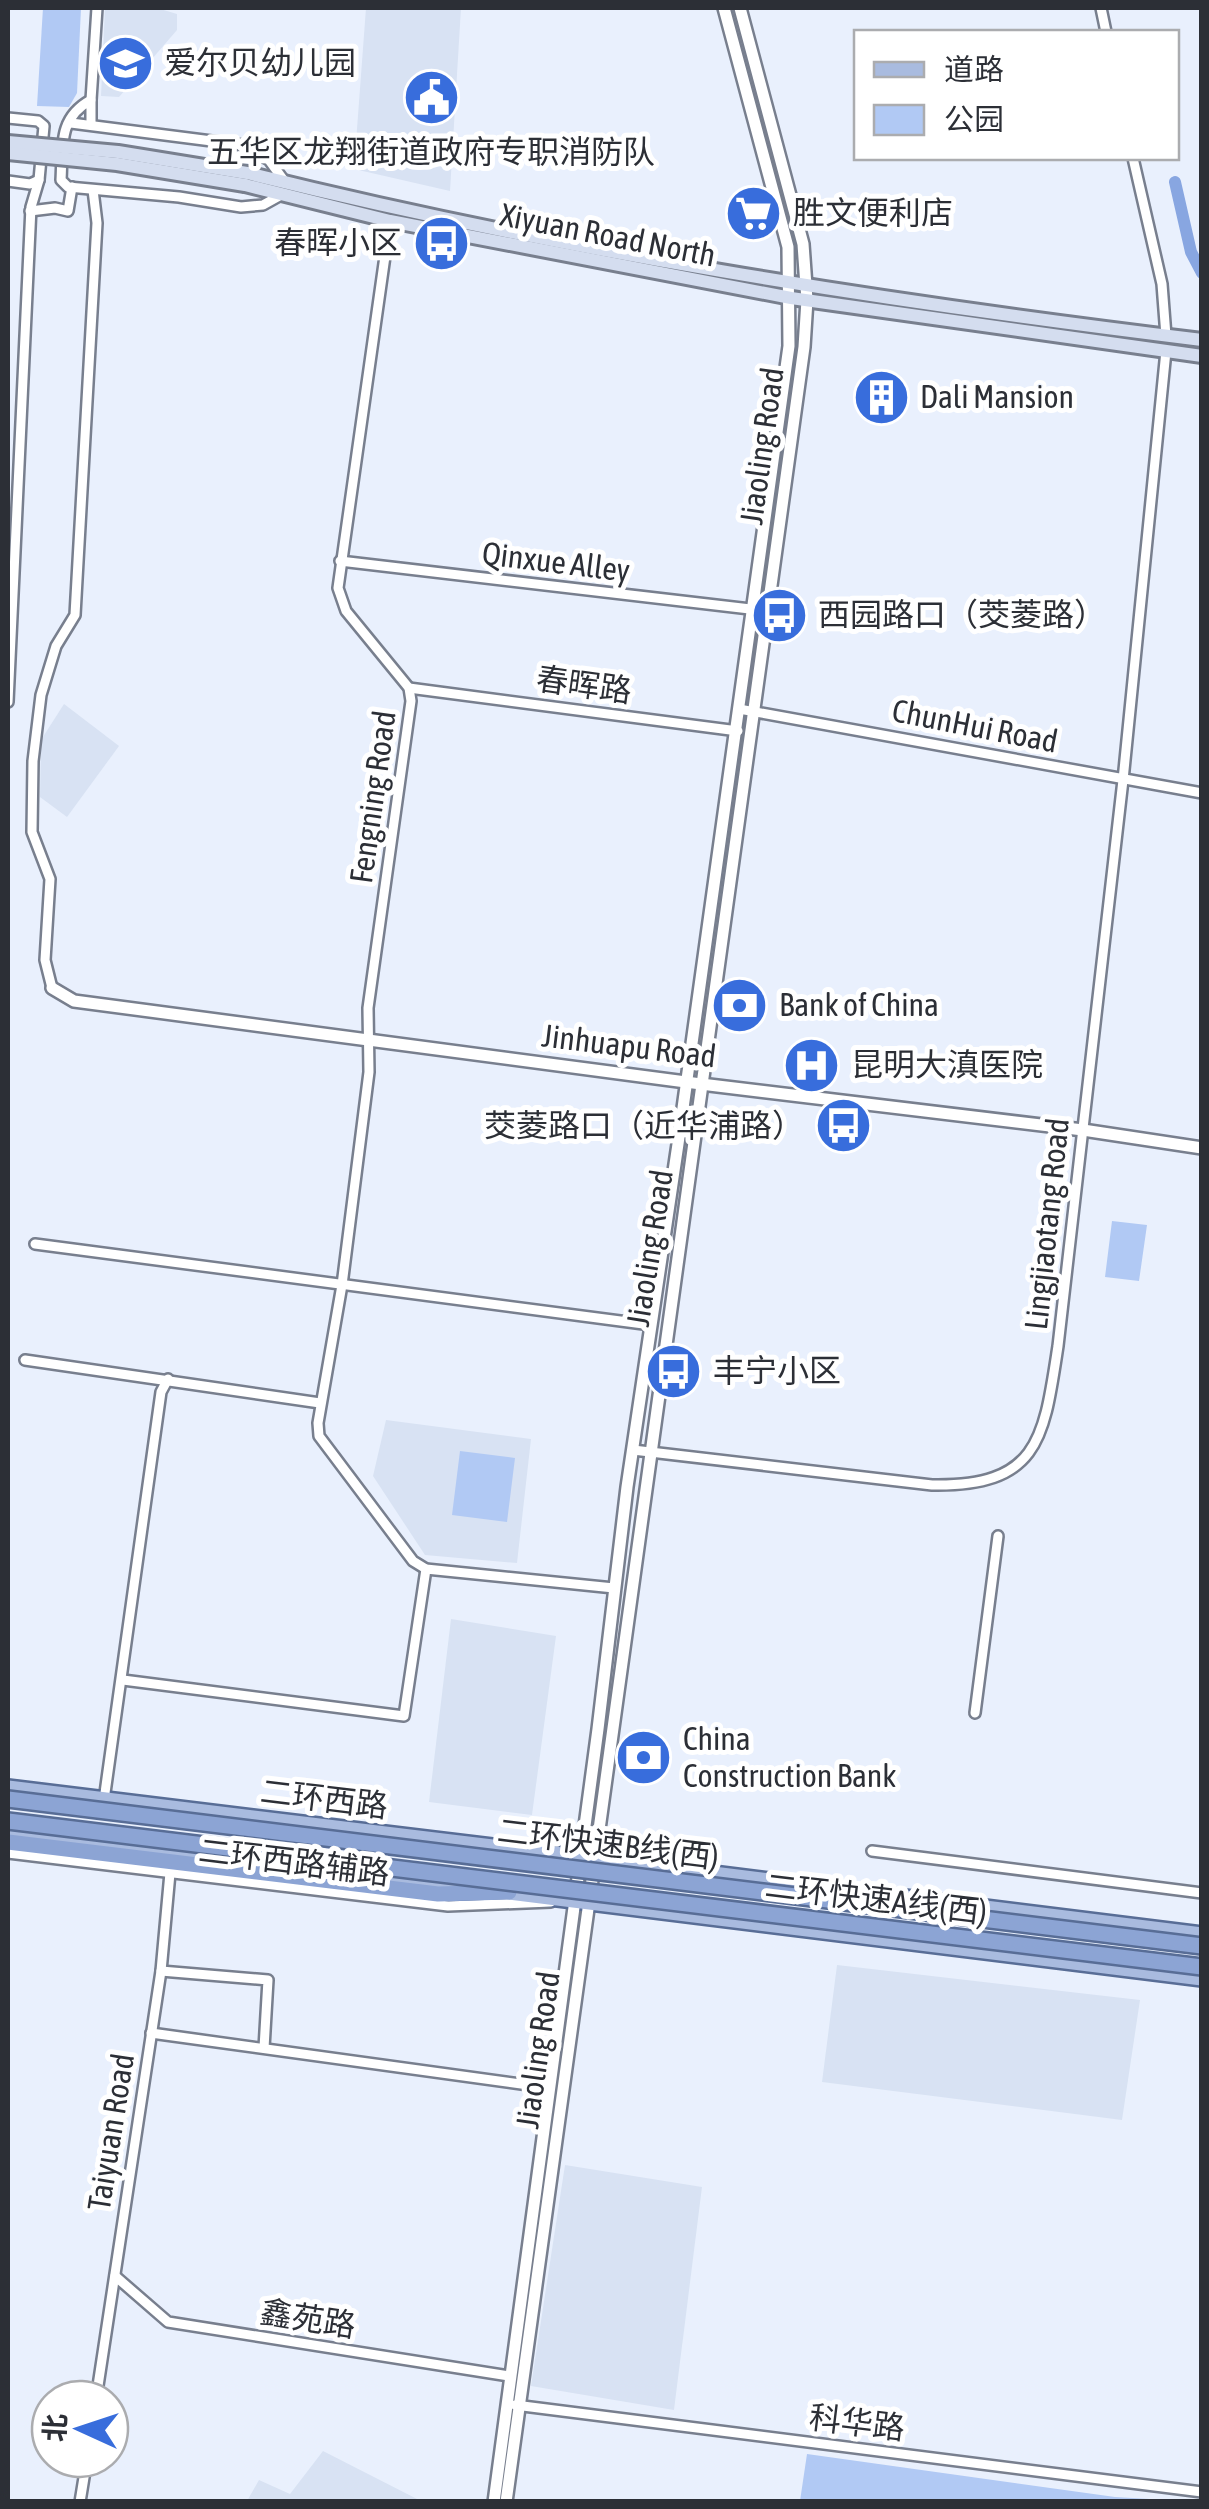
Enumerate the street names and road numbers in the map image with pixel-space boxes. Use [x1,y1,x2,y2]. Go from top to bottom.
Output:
street label: Xiyuan Road North [497,196,719,274]
street label: Jiaoling Road [732,365,791,527]
street label: Qinxue Alley [480,534,632,589]
street label: 春晖路 [534,660,634,710]
street label: ChunHui Road [889,691,1061,760]
street label: Fengning Road [342,708,403,886]
street label: Jinhuapu Road [540,1016,718,1075]
street label: Lingjiaotang Road [1017,1116,1076,1332]
street label: Jiaoling Road [619,1167,680,1329]
street label: 二环西路 [258,1772,390,1825]
street label: 二环快速B线(西) [495,1812,721,1875]
street label: 二环西路辅路 [197,1831,392,1892]
street label: 二环快速A线(西) [763,1867,989,1930]
street label: Jiaoling Road [508,1969,567,2131]
street label: Taiyuan Road [80,2051,141,2213]
street label: 鑫苑路 [258,2293,358,2344]
street label: 科华路 [807,2398,907,2447]

